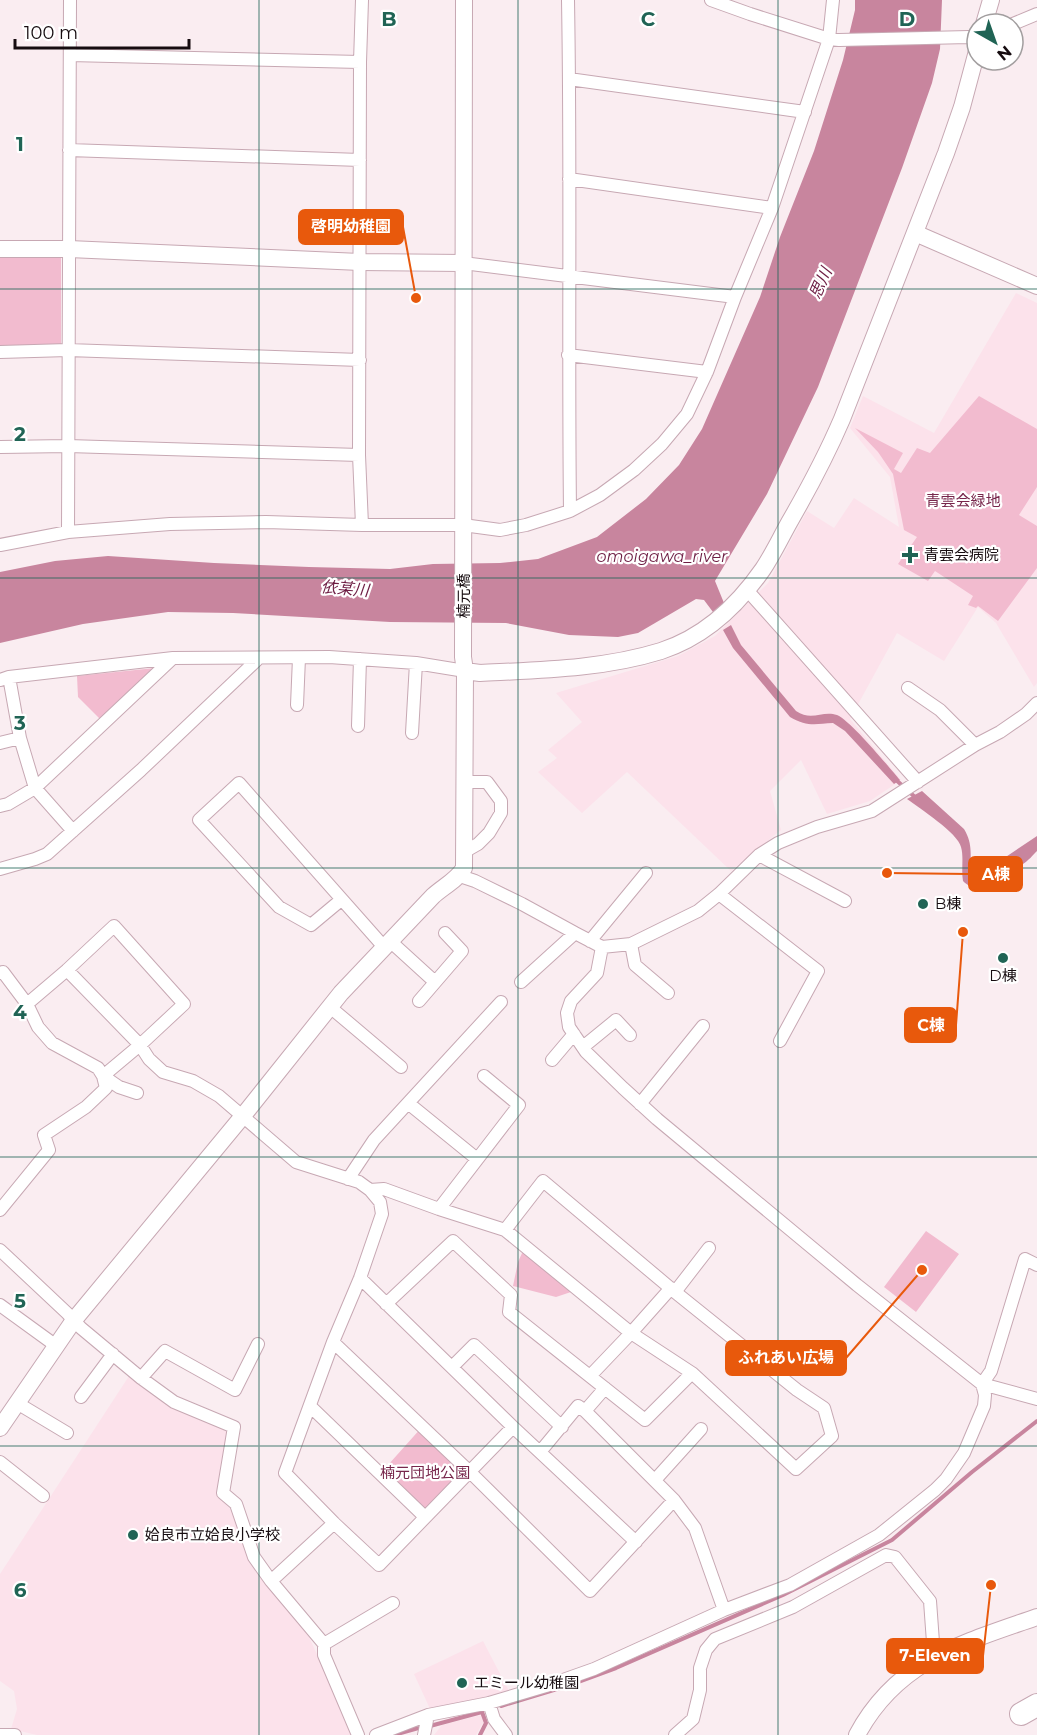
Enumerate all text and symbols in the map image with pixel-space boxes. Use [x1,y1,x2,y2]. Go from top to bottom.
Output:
text: B [381,7,397,31]
text: C [641,7,656,31]
text: D [899,7,915,31]
scale bar [15,12,189,50]
north arrow [965,12,1025,72]
text: 100 m [24,22,78,44]
text: N [993,42,1015,65]
text: 1 [16,132,24,156]
callout: 啓明幼稚園 [299,210,403,244]
text: 啓明幼稚園 [311,217,391,236]
water label: 思川 [805,263,836,302]
text: 2 [14,422,26,446]
park label: 青雲会緑地 [925,491,1001,510]
place label: 青雲会病院 [924,545,999,564]
marker: 青雲会病院 [901,546,919,564]
water label: omoigawa_river [597,547,728,566]
street label: 楠元橋 [454,573,473,619]
water label: 依某川 [320,577,372,600]
text: 3 [13,711,26,735]
callout: A棟 [969,857,1022,891]
text: A棟 [981,865,1010,884]
place label: B棟 [935,894,961,913]
marker: B棟 [916,897,930,911]
marker: D棟 [996,951,1010,965]
place label: D棟 [989,966,1017,985]
text: 4 [13,1000,27,1024]
callout: C棟 [905,1008,956,1042]
text: C棟 [917,1016,945,1035]
text: 5 [14,1289,26,1313]
callout: ふれあい広場 [726,1341,846,1375]
text: ふれあい広場 [738,1348,834,1367]
park label: 楠元団地公園 [380,1463,470,1482]
place label: 姶良市立姶良小学校 [145,1525,280,1544]
marker: 姶良市立姶良小学校 [126,1528,140,1542]
text: 6 [14,1578,27,1602]
callout: 7-Eleven [887,1639,983,1673]
text: 7-Eleven [899,1646,971,1665]
place label: エミール幼稚園 [474,1673,579,1692]
marker: エミール幼稚園 [455,1676,469,1690]

